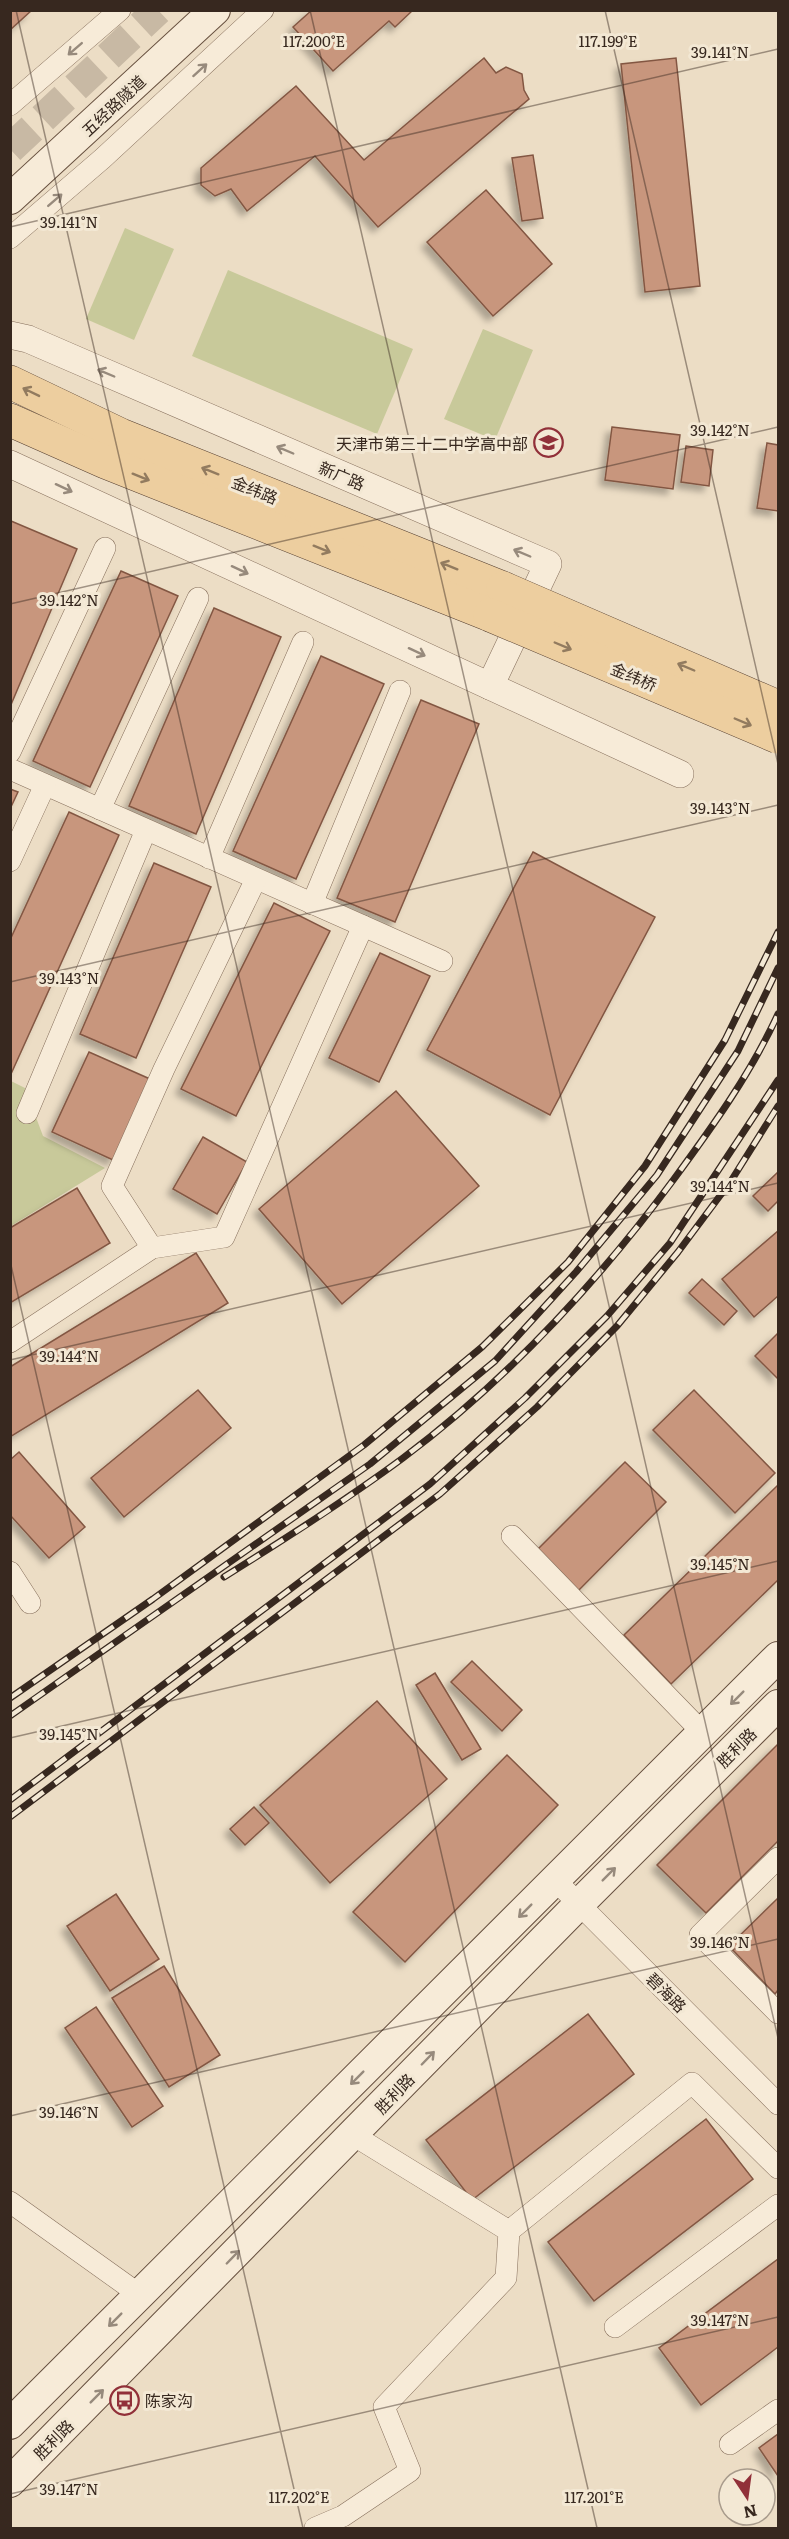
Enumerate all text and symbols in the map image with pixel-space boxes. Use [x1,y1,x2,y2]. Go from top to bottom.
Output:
text: 117.200°E [283,29,345,52]
text: 117.199°E [578,29,638,52]
text: 39.141°N [691,40,749,63]
one-way arrow [68,42,83,56]
one-way arrow [192,63,207,77]
street label: 五经路隧道 [76,69,150,141]
one-way arrow [47,193,62,207]
text: 39.141°N [40,210,98,233]
one-way arrow [97,366,115,377]
one-way arrow [23,386,41,398]
text: 39.142°N [690,418,750,441]
school or university icon: 天津市第三十二中学高中部 [533,427,565,459]
place label: 天津市第三十二中学高中部 [336,431,528,455]
one-way arrow [276,444,294,455]
street label: 新广路 [315,455,369,495]
one-way arrow [201,464,219,475]
street label: 金纬路 [228,469,282,509]
one-way arrow [132,472,150,483]
one-way arrow [54,483,72,495]
one-way arrow [313,544,331,555]
one-way arrow [513,547,531,558]
one-way arrow [440,560,459,571]
one-way arrow [231,565,249,577]
text: 39.142°N [39,588,99,611]
one-way arrow [554,641,572,652]
one-way arrow [408,647,426,659]
street label: 金纬桥 [607,656,661,696]
one-way arrow [678,661,696,673]
one-way arrow [733,717,752,728]
text: 39.143°N [690,796,750,819]
text: 39.143°N [39,966,99,989]
text: 39.144°N [690,1174,750,1197]
text: 39.144°N [39,1344,99,1367]
text: 39.145°N [690,1552,750,1575]
one-way arrow [730,1691,745,1706]
text: 39.145°N [39,1722,99,1745]
street label: 胜利路 [711,1722,761,1772]
one-way arrow [602,1866,617,1881]
one-way arrow [518,1903,533,1918]
text: 39.146°N [690,1930,750,1953]
street label: 碧海路 [642,1967,692,2017]
one-way arrow [421,2050,436,2065]
street label: 胜利路 [369,2067,419,2119]
one-way arrow [350,2071,365,2085]
text: 39.146°N [39,2100,99,2123]
one-way arrow [226,2250,241,2265]
text: 39.147°N [690,2308,750,2331]
one-way arrow [108,2312,123,2327]
bus stop icon: 陈家沟 [108,2384,140,2416]
place label: 陈家沟 [145,2388,193,2412]
one-way arrow [89,2389,104,2404]
street label: 胜利路 [28,2414,78,2464]
north arrow [717,2467,777,2527]
text: 39.147°N [39,2477,99,2500]
text: 117.202°E [268,2485,330,2508]
text: 117.201°E [564,2485,624,2508]
text: N [741,2499,760,2526]

